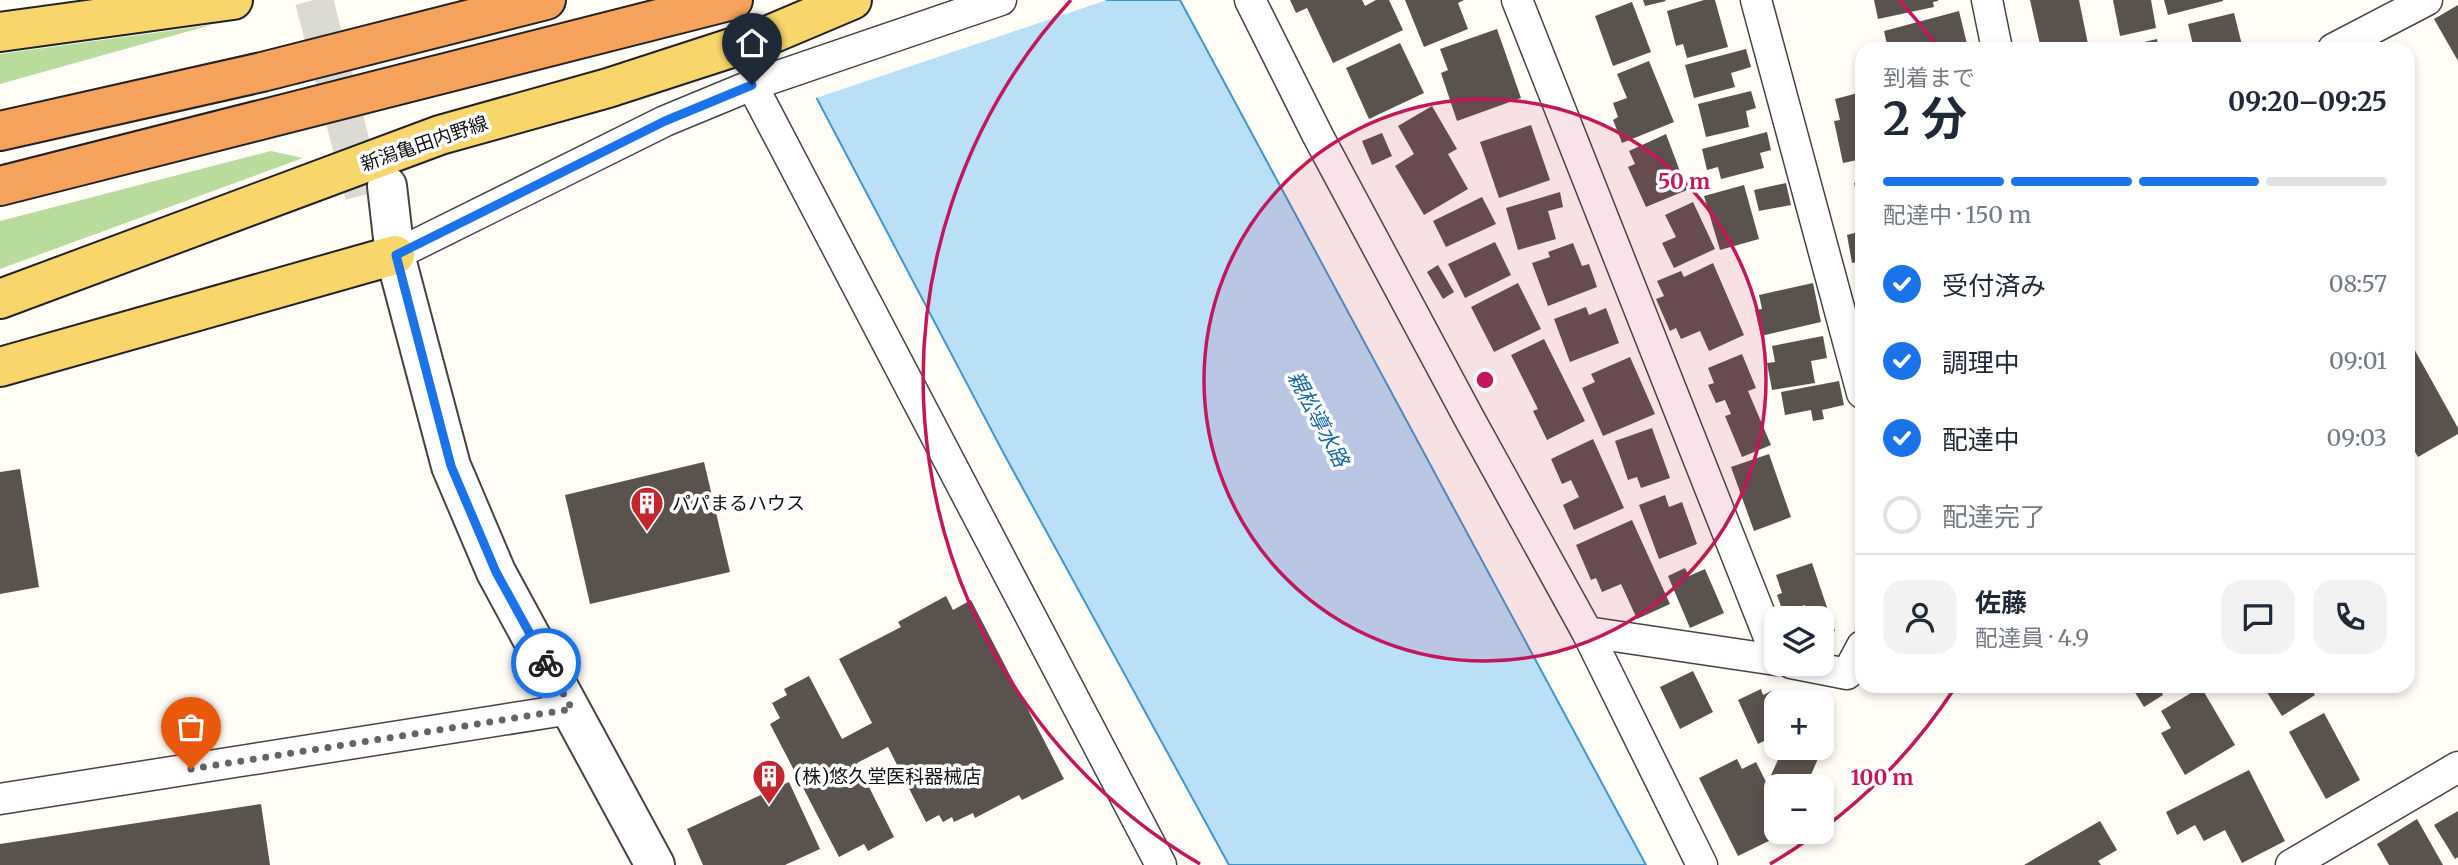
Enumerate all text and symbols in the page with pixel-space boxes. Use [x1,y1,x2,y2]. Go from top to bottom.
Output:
pin [722,13,782,85]
icon: home [733,24,771,62]
text: 到着まで [1883,63,1975,92]
text: 09:20–09:25 [2228,85,2387,118]
text: 2 分 [1883,90,1967,148]
street label: 新潟亀田内野線 [357,110,491,176]
text: 50 m [1658,168,1710,195]
text: 配達中 · 150 m [1883,200,2031,229]
icon: check [1883,265,1921,303]
text: 受付済み [1942,269,2046,302]
text: 08:57 [2329,269,2387,298]
icon: check [1883,342,1921,380]
text: 調理中 [1942,346,2020,379]
text: 09:01 [2329,346,2387,375]
water label: 親松導水路 [1282,366,1356,473]
centre of rings [1473,368,1497,392]
icon: check [1883,419,1921,457]
text: 配達中 [1942,423,2020,456]
text: 09:03 [2326,423,2387,452]
building icon: パパまるハウス [628,484,666,533]
place label: パパまるハウス [672,491,805,515]
text: 配達完了 [1942,500,2046,533]
button: person [1883,580,1957,654]
button: chat [2221,580,2295,654]
button: phone [2313,580,2387,654]
text: 佐藤 [1975,586,2027,619]
map controls [1764,606,1834,844]
button: layers [1764,606,1834,676]
text: 配達員 · 4.9 [1975,623,2089,652]
courier [511,628,581,698]
icon: bike [527,644,565,682]
button: + [1764,690,1834,760]
pin [161,697,221,769]
icon: bag [172,708,210,746]
building icon: (株)悠久堂医科器械店 [750,757,788,806]
place label: (株)悠久堂医科器械店 [794,764,981,788]
text: 100 m [1851,764,1913,791]
button: − [1764,774,1834,844]

